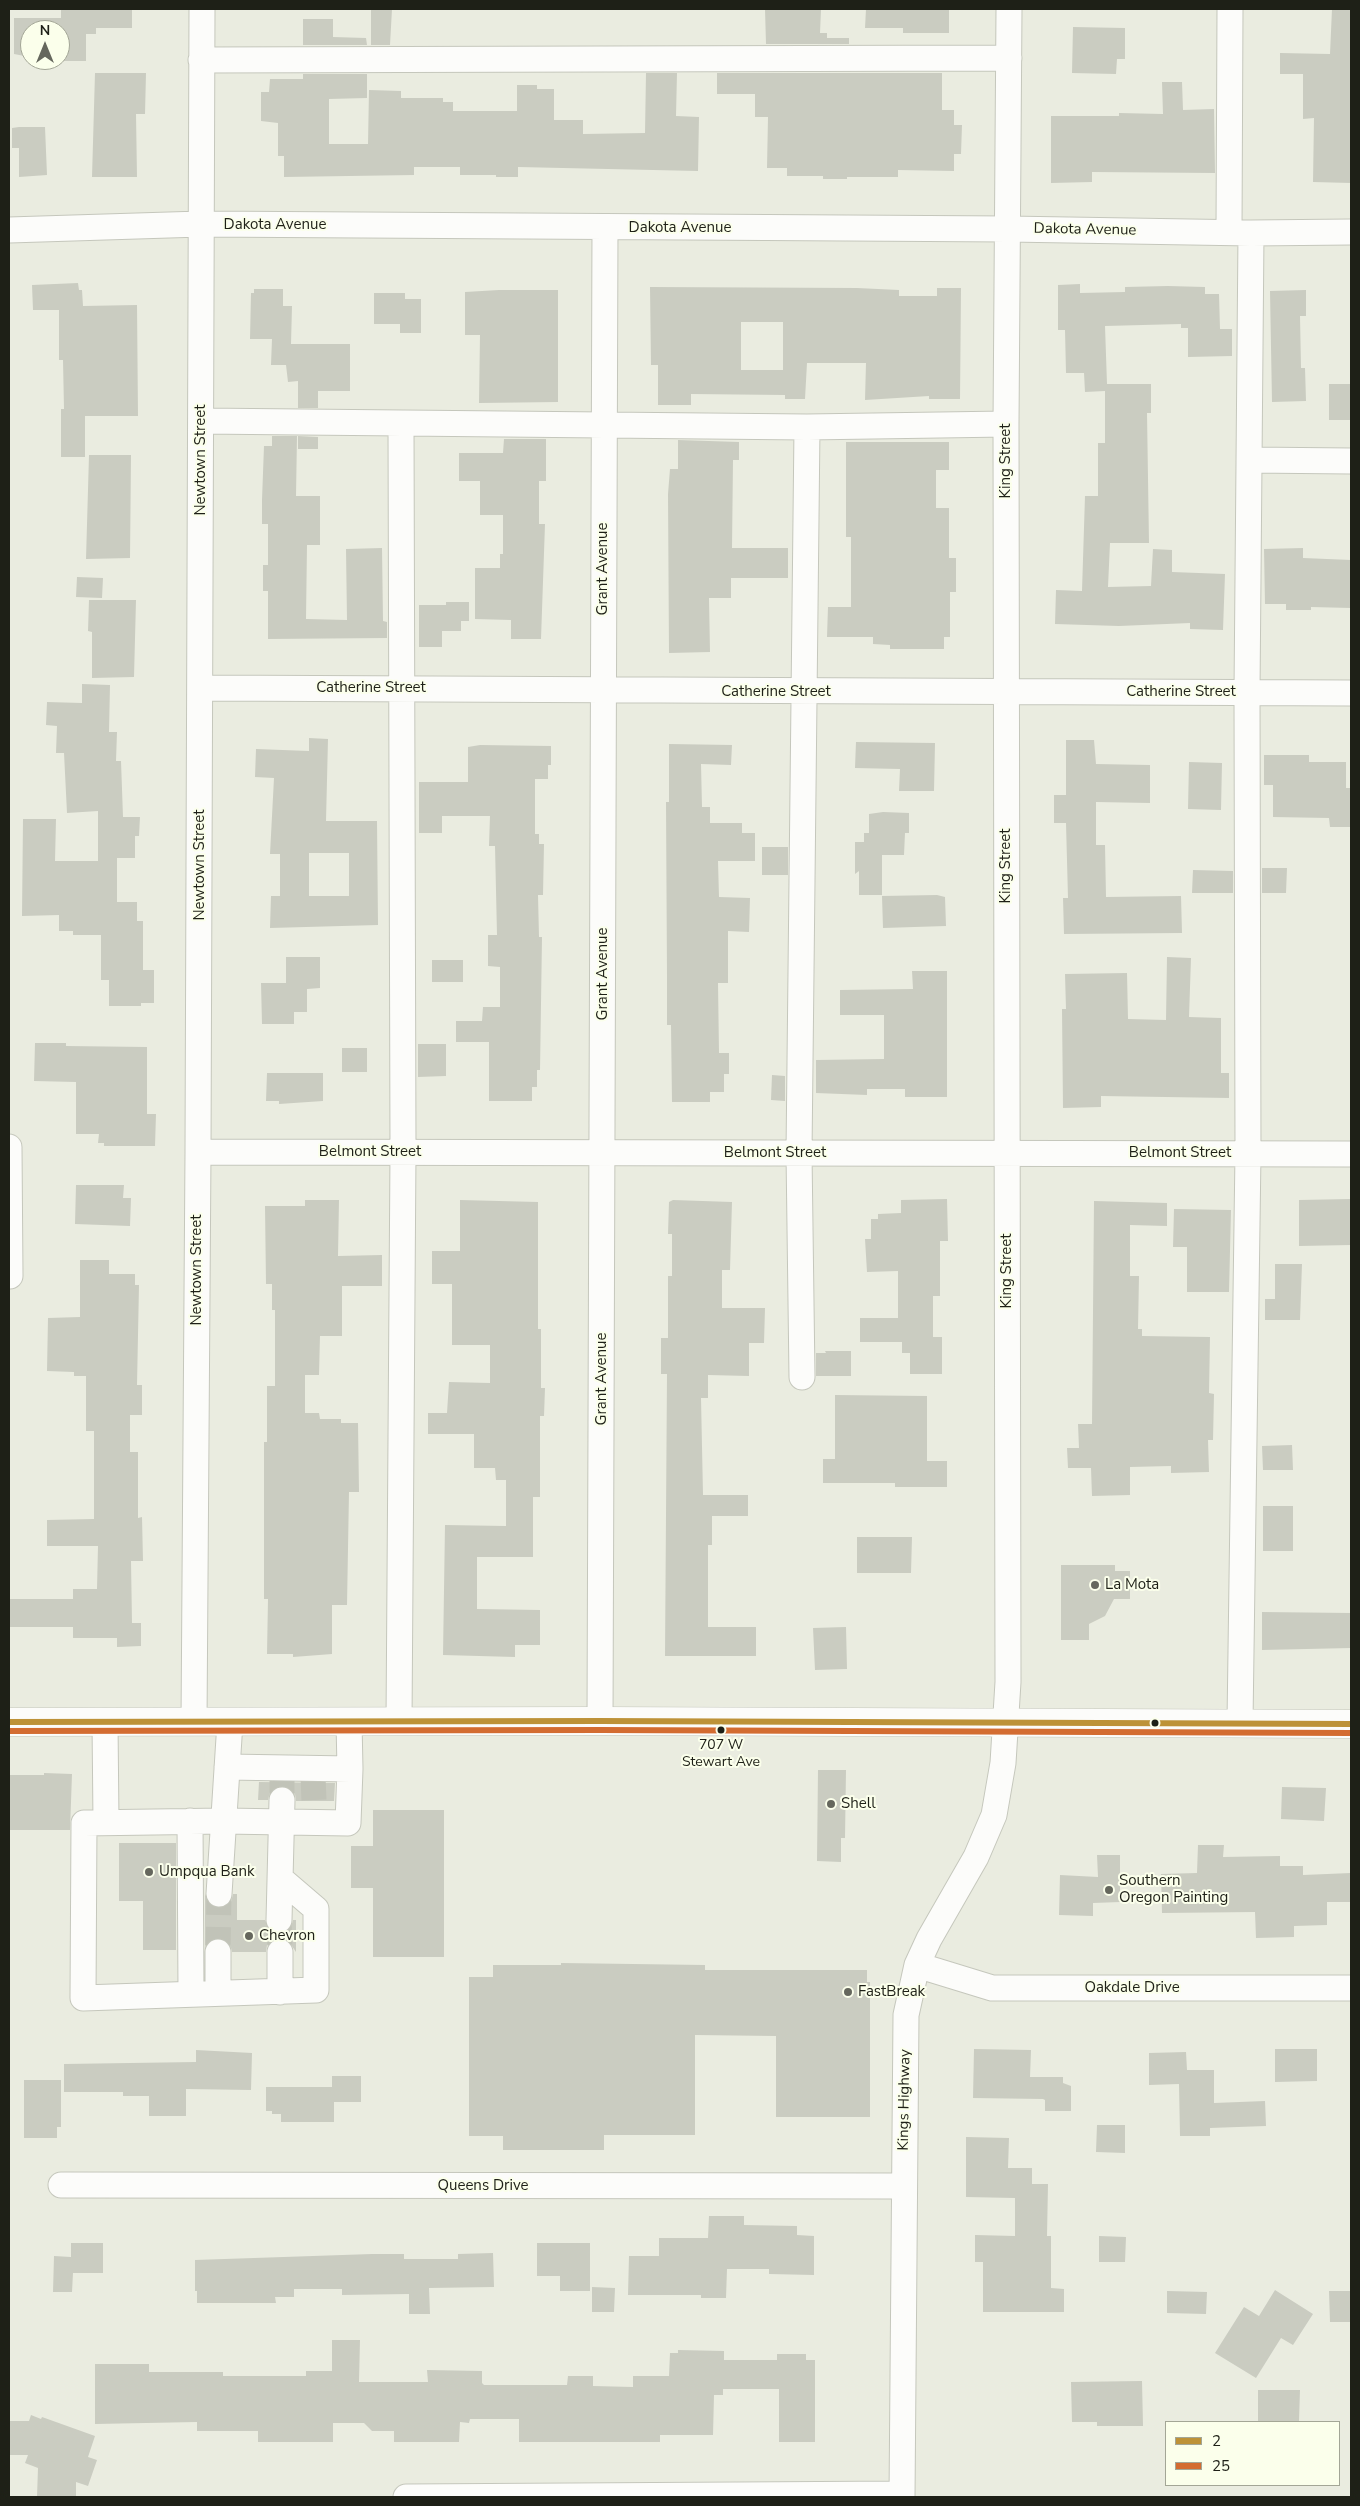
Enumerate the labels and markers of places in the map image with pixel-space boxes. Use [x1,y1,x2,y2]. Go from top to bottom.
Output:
place label: La Mota [1105,1576,1159,1594]
marker: La Mota [1089,1579,1101,1591]
unlabelled marker [1150,1718,1160,1728]
marker: 707 W Stewart Ave [716,1725,726,1735]
place label: 707 W Stewart Ave [682,1738,760,1770]
place label: Shell [841,1795,876,1813]
marker: Shell [825,1798,837,1810]
place label: Umpqua Bank [159,1863,255,1881]
marker: Umpqua Bank [143,1866,155,1878]
place label: Southern Oregon Painting [1119,1872,1228,1907]
marker: Southern Oregon Painting [1103,1884,1115,1896]
place label: Chevron [259,1927,315,1945]
marker: Chevron [243,1930,255,1942]
place label: FastBreak [858,1983,925,2001]
marker: FastBreak [842,1986,854,1998]

